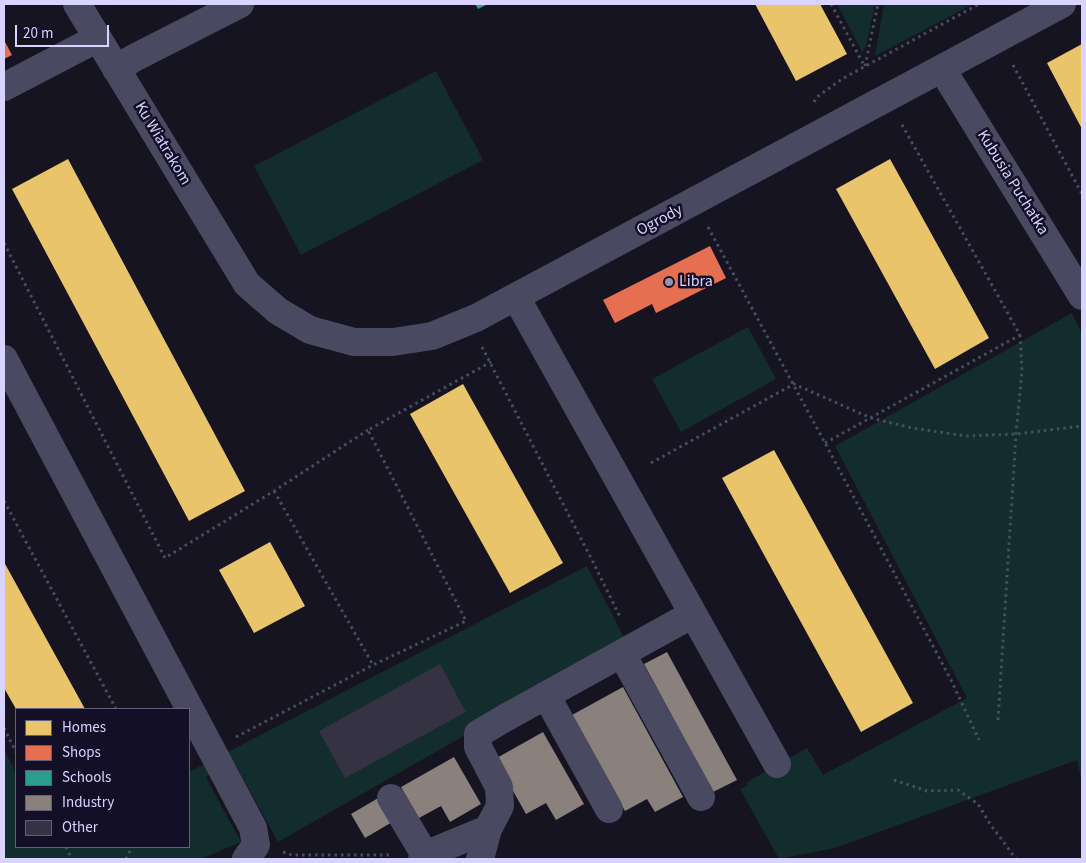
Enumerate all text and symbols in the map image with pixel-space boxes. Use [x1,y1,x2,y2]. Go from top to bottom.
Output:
scale bar [18,15,111,47]
text: 20 m [23,23,53,44]
street label: Ku Wiatrakom [130,99,194,189]
street label: Kubusia Puchatka [972,127,1052,239]
street label: Ogrody [634,201,686,241]
place label: Libra [679,272,713,292]
marker: Libra [663,276,675,288]
legend [15,708,190,848]
text: Homes [62,717,106,738]
text: Shops [62,742,101,763]
text: Schools [62,767,111,788]
text: Industry [62,792,114,813]
text: Other [62,817,98,838]

